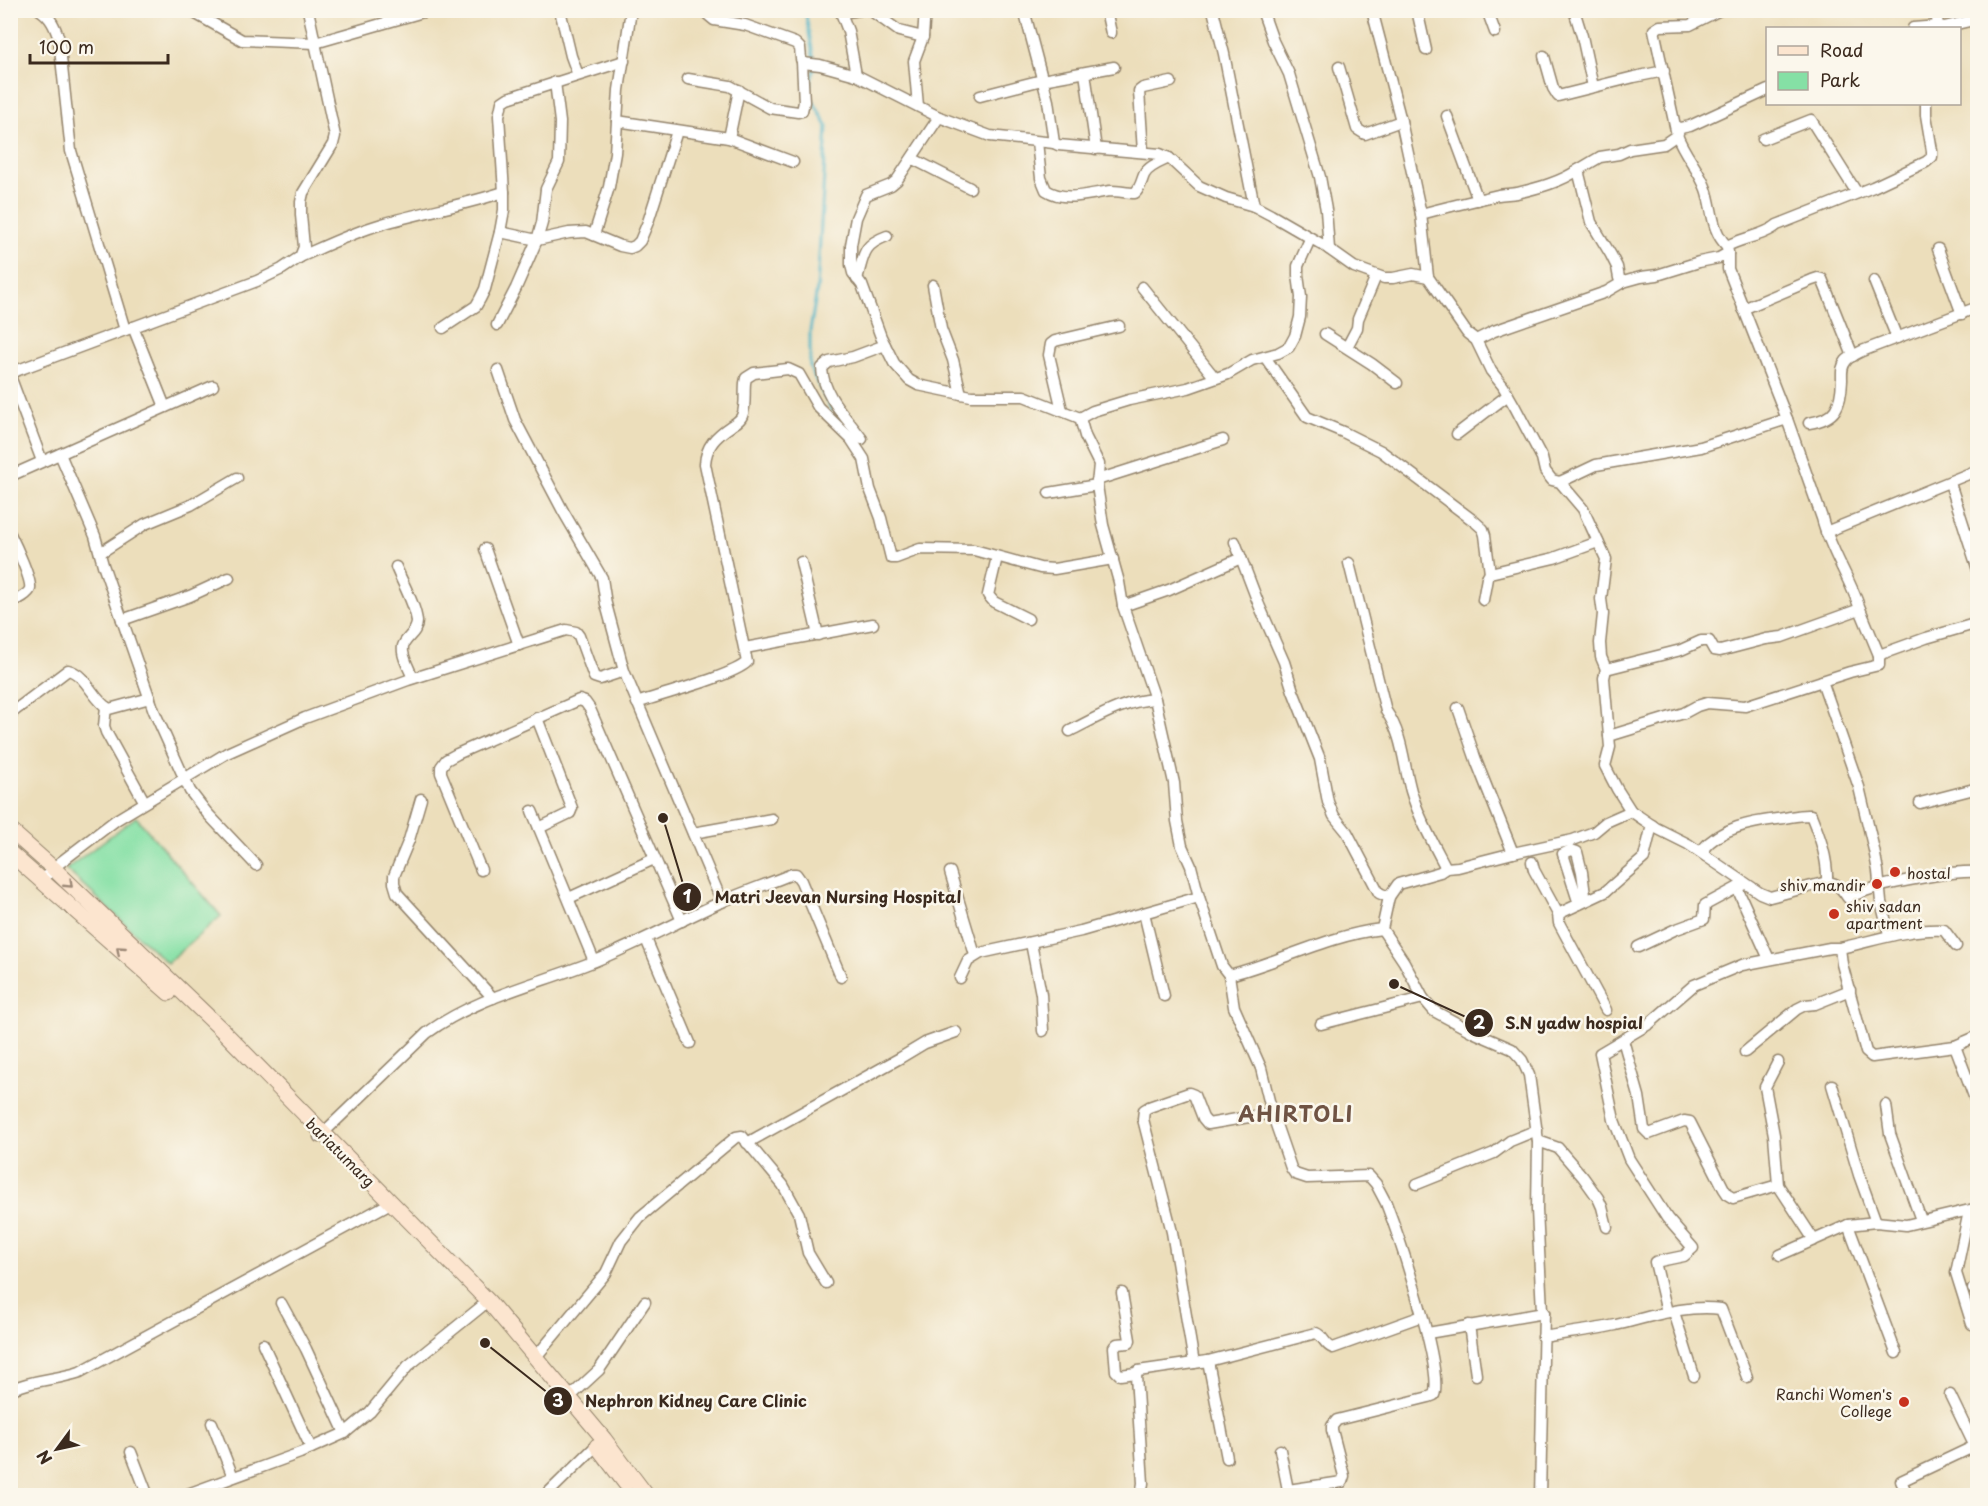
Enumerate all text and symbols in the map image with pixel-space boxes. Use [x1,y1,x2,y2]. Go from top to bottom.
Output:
scale bar [30,27,168,65]
legend [1766,27,1961,105]
text: 100 m [39,33,94,60]
text: Road [1820,36,1864,63]
text: Park [1820,66,1860,93]
place label: hostal [1907,861,1951,884]
marker: hostal [1888,865,1902,879]
place label: shiv mandir [1780,873,1865,896]
one-way arrow [62,876,73,887]
marker: shiv mandir [1870,877,1884,891]
callout: Matri Jeevan Nursing Hospital [672,880,974,914]
text: 1 [683,882,692,909]
text: Matri Jeevan Nursing Hospital [715,884,961,908]
place label: shiv sadan apartment [1846,894,1923,934]
marker: shiv sadan apartment [1827,907,1841,921]
one-way arrow [117,946,127,957]
callout: S.N yadw hospial [1464,1006,1655,1040]
text: 2 [1473,1008,1486,1035]
text: S.N yadw hospial [1505,1010,1643,1034]
district label: AHIRTOLI [1238,1097,1354,1129]
street label: bariatumarg [301,1112,381,1192]
place label: Ranchi Women's College [1776,1382,1892,1422]
callout: Nephron Kidney Care Clinic [543,1384,820,1418]
text: 3 [552,1386,564,1413]
text: Nephron Kidney Care Clinic [585,1388,807,1412]
marker: Ranchi Women's College [1897,1395,1911,1409]
north arrow [27,1419,87,1479]
text: N [30,1446,57,1470]

